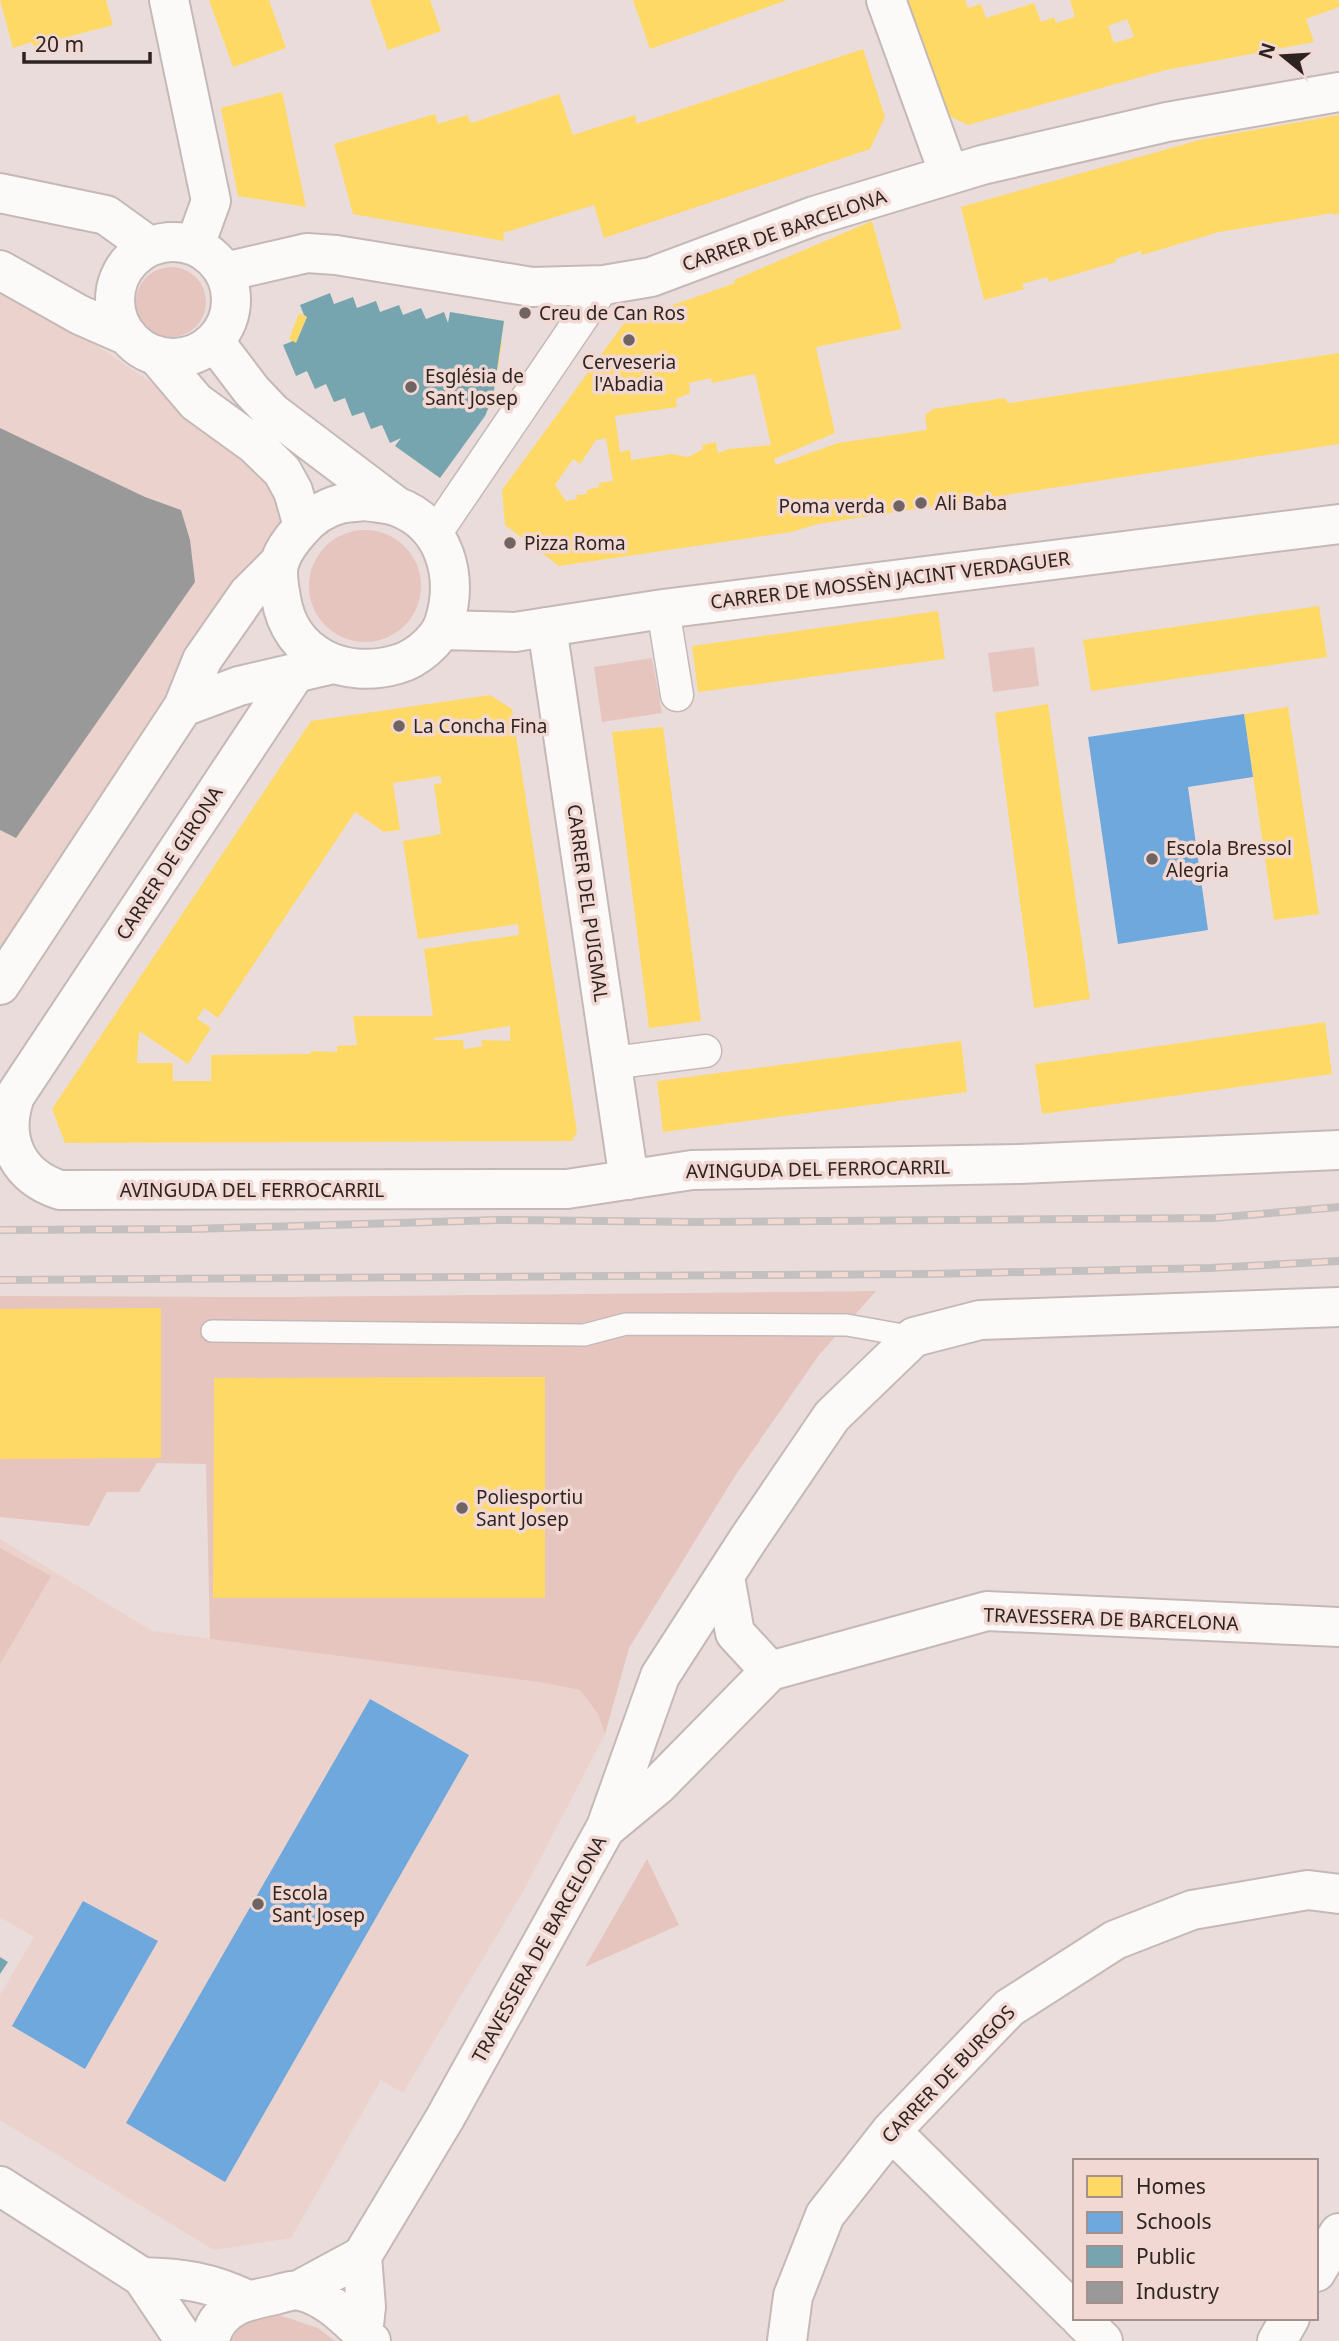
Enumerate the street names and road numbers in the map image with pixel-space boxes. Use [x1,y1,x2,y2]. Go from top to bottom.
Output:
street label: CARRER DE BARCELONA [678,183,890,277]
street label: CARRER DE MOSSÈN JACINT VERDAGUER [709,545,1071,615]
street label: CARRER DE GIRONA [110,781,229,945]
street label: CARRER DEL PUIGMAL [561,802,615,1004]
street label: AVINGUDA DEL FERROCARRIL [686,1154,950,1184]
street label: AVINGUDA DEL FERROCARRIL [120,1177,384,1203]
street label: TRAVESSERA DE BARCELONA [983,1602,1240,1636]
street label: TRAVESSERA DE BARCELONA [466,1830,613,2067]
street label: CARRER DE BURGOS [876,2000,1020,2148]

